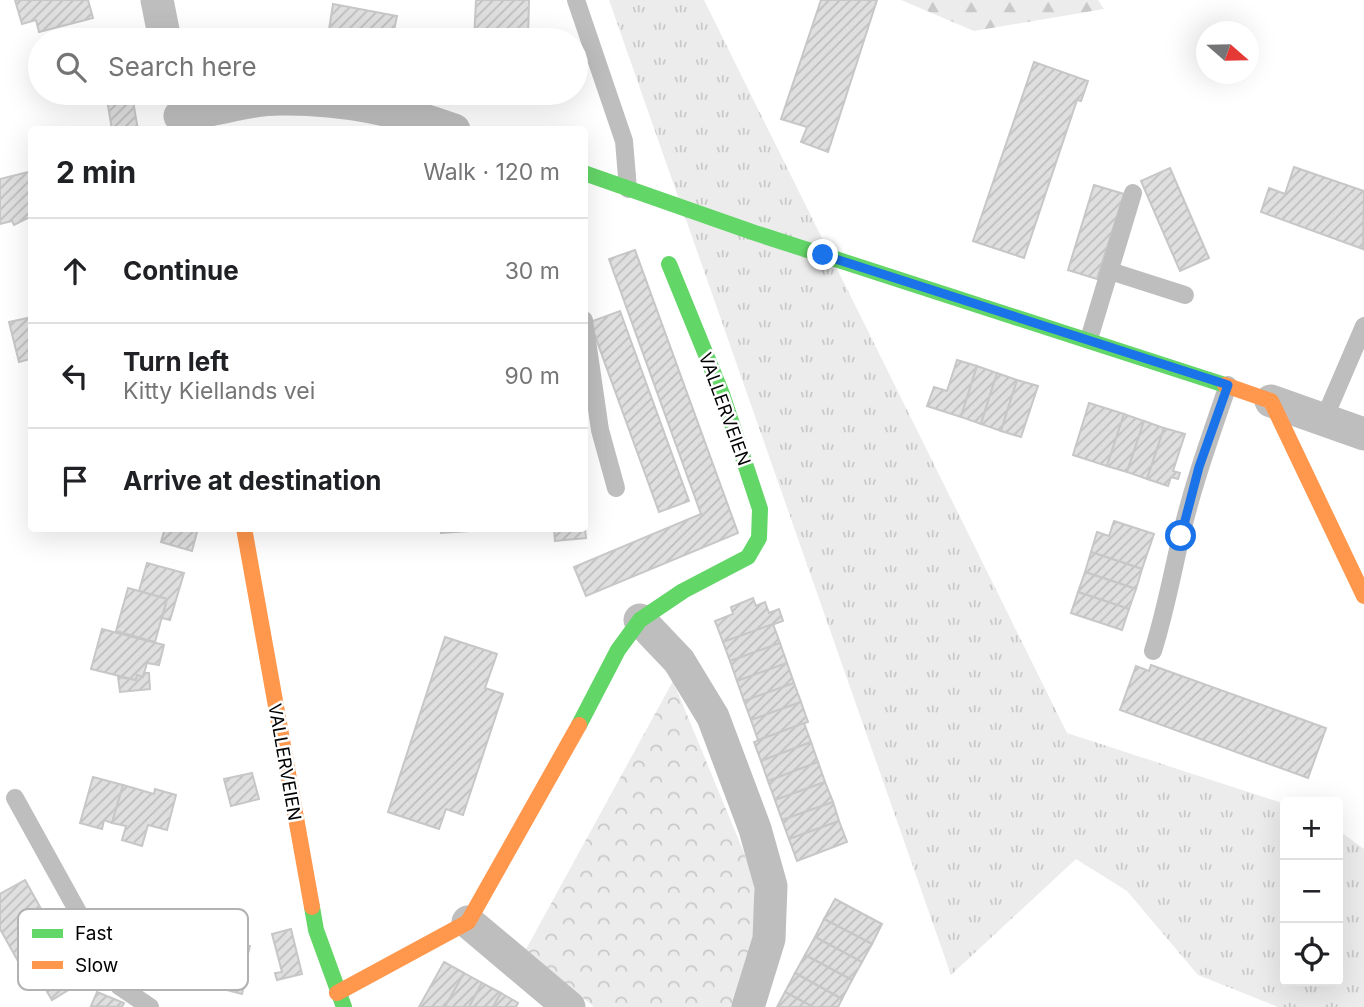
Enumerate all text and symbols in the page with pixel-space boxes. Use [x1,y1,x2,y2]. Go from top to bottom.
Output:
north arrow [1196,21,1259,84]
search box [28,28,588,105]
icon: search [52,48,90,86]
text: Search here [108,51,257,82]
text: 2 min [56,154,136,190]
text: Walk · 120 m [423,158,560,186]
route end [807,239,838,270]
icon: ahead [56,252,94,290]
text: Continue [123,255,239,286]
text: 30 m [505,257,560,285]
text: Turn left [123,346,229,377]
street label: VALLERVEIEN [695,350,755,468]
icon: left [56,357,94,395]
text: 90 m [505,362,560,390]
text: Kitty Kiellands vei [123,377,315,405]
icon: arrive [56,462,94,500]
text: Arrive at destination [123,465,382,496]
route start [1165,520,1196,551]
street label: VALLERVEIEN [264,702,306,822]
map controls [1280,797,1343,986]
button: + [1280,797,1343,860]
button: − [1280,860,1343,923]
legend [18,909,248,990]
text: Fast [75,922,113,945]
button: locate [1280,923,1343,986]
text: Slow [75,954,118,977]

